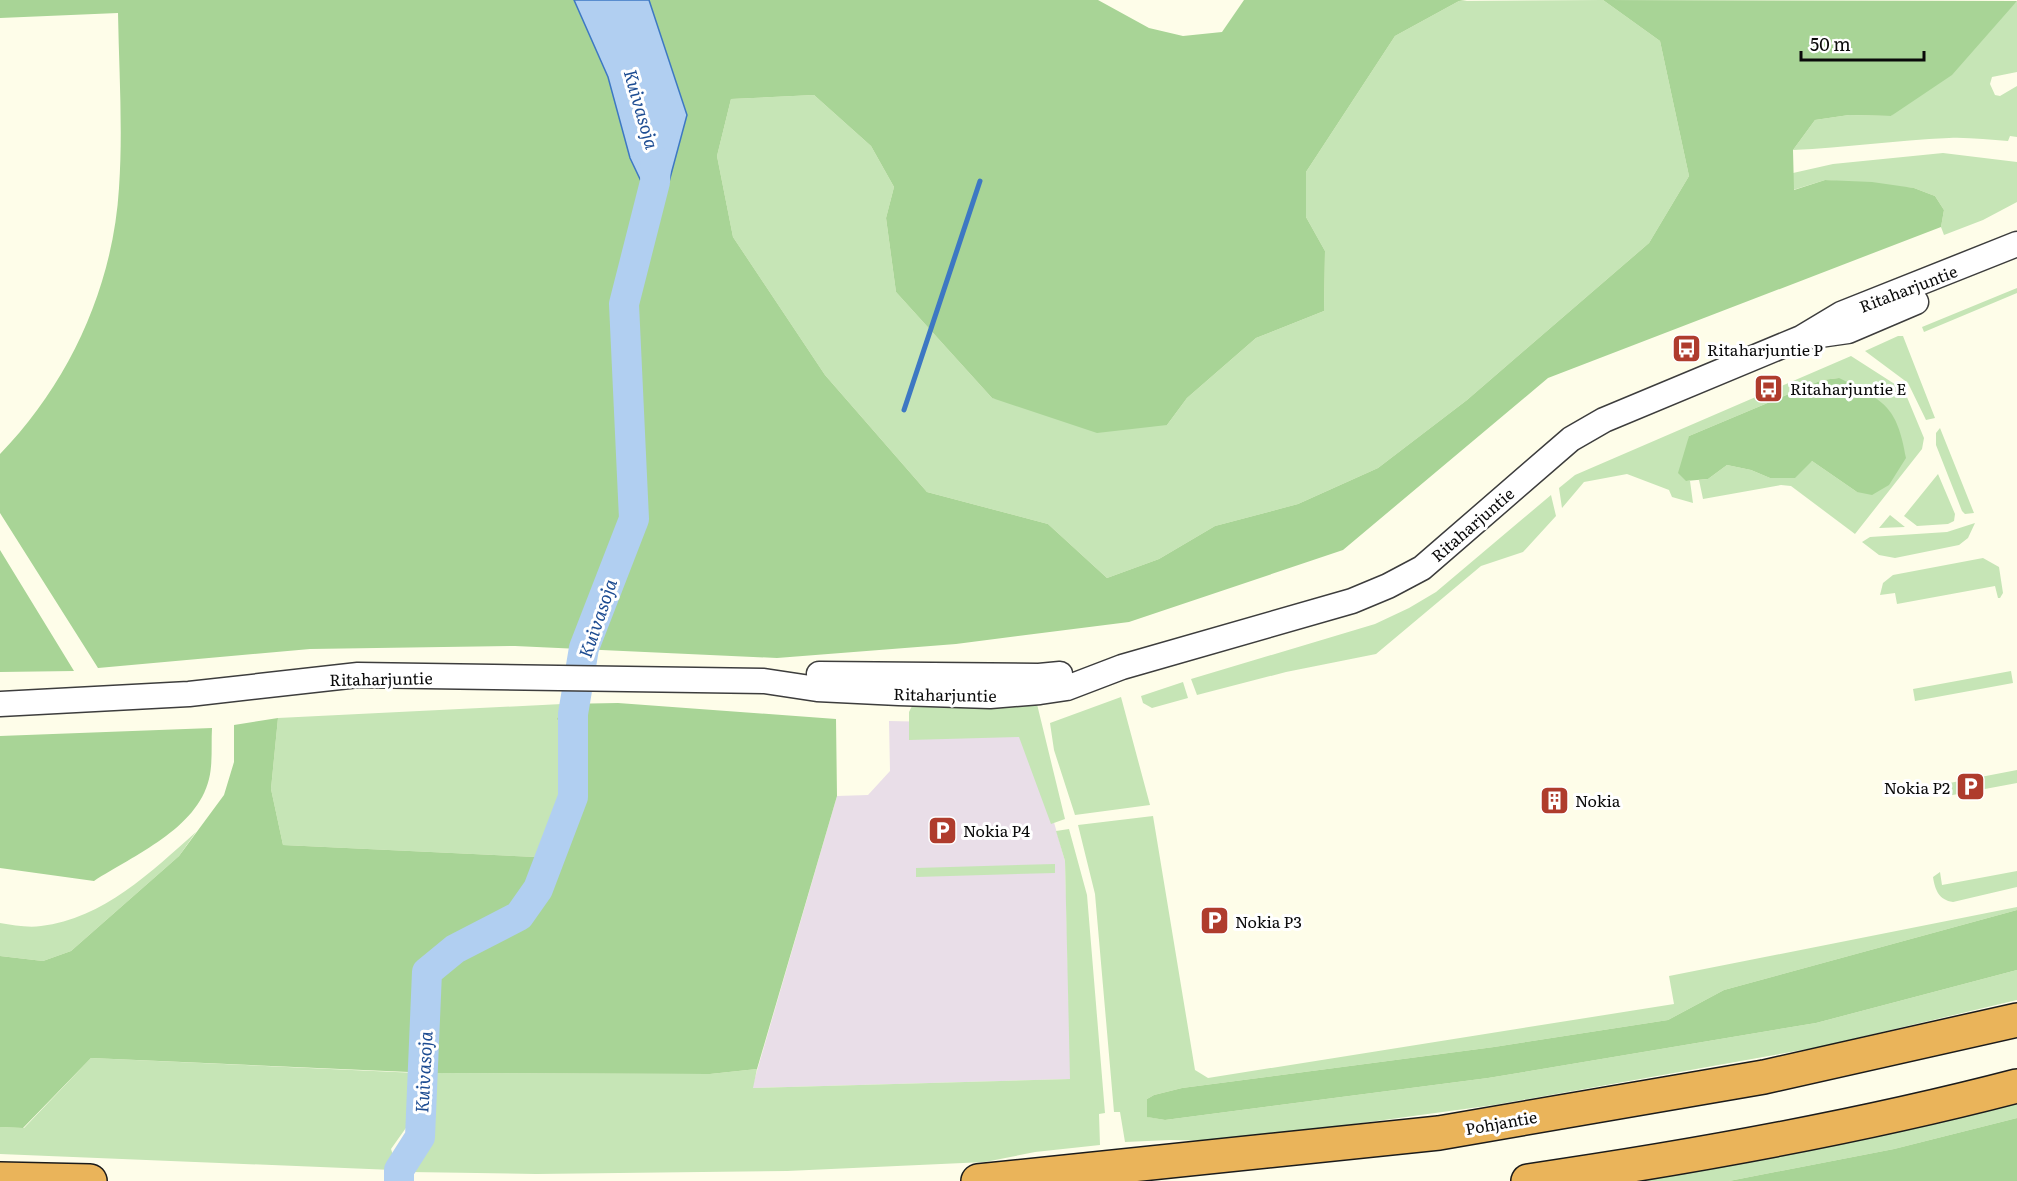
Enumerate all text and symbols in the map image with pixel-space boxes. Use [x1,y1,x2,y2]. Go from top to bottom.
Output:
scale bar [1801,24,1924,62]
text: 50 m [1810,30,1851,57]
water label: Kuivasoja [618,66,666,153]
street label: Ritaharjuntie [1856,258,1960,318]
bus stop icon: Ritaharjuntie P [1670,333,1702,365]
place label: Ritaharjuntie P [1707,337,1823,361]
bus stop icon: Ritaharjuntie E [1753,372,1785,404]
place label: Ritaharjuntie E [1790,376,1907,400]
street label: Ritaharjuntie [1425,481,1519,567]
water label: Kuivasoja [571,574,623,661]
street label: Ritaharjuntie [329,665,433,691]
street label: Ritaharjuntie [893,681,997,707]
parking icon: Nokia P2 [1955,771,1987,803]
place label: Nokia P2 [1884,775,1950,799]
building icon: Nokia [1538,784,1570,816]
place label: Nokia [1575,788,1621,812]
parking icon: Nokia P4 [926,814,958,846]
place label: Nokia P4 [963,818,1030,842]
parking icon: Nokia P3 [1198,905,1230,937]
place label: Nokia P3 [1235,909,1302,933]
water label: Kuivasoja [407,1030,439,1114]
street label: Pohjantie [1463,1104,1539,1140]

